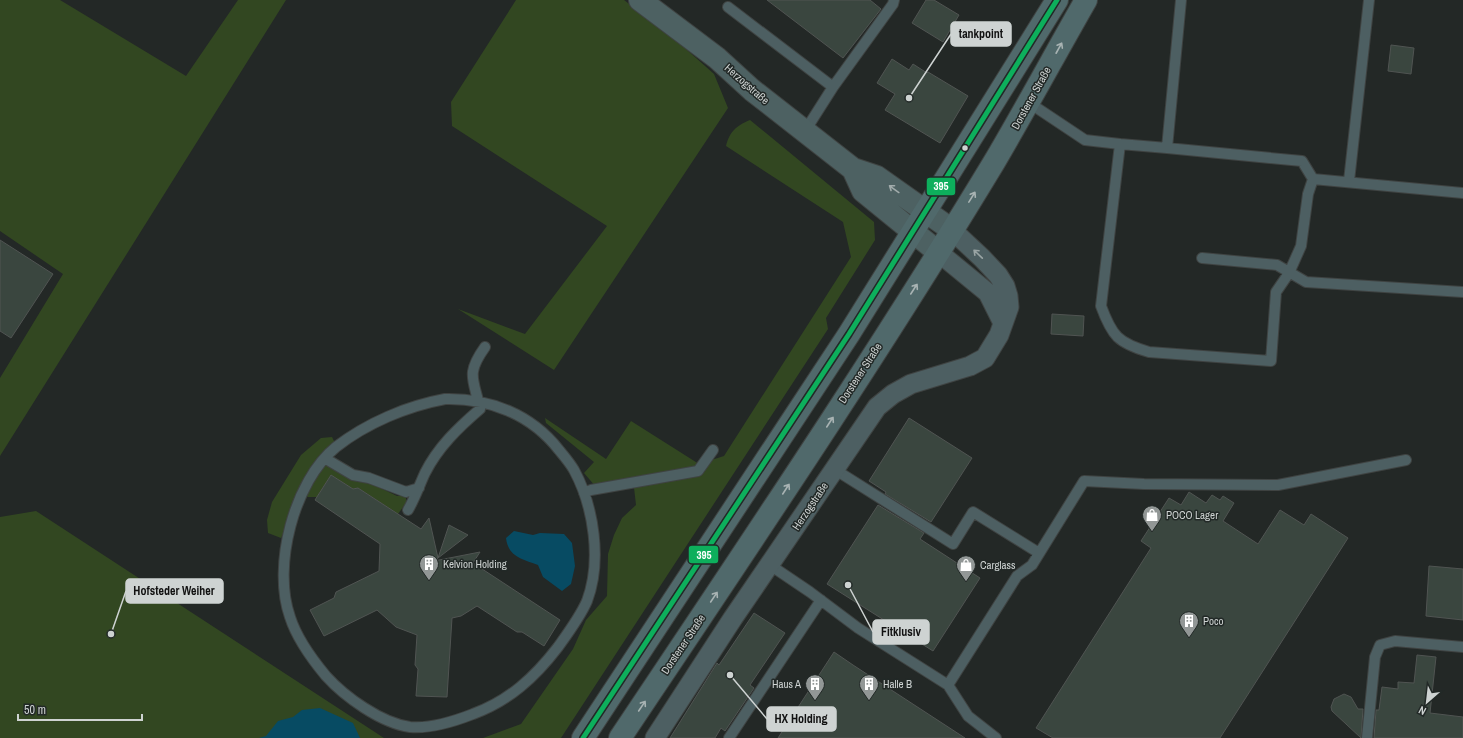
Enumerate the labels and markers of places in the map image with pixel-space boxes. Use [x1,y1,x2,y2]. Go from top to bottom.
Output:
callout: tankpoint [951,22,1011,46]
unlabelled marker [960,143,970,153]
shop icon: POCO Lager [1141,504,1163,532]
place label: POCO Lager [1166,508,1218,522]
building icon: Kelvion Holding [418,553,440,581]
shop icon: Carglass [955,554,977,582]
place label: Kelvion Holding [443,557,507,571]
place label: Carglass [980,558,1016,572]
callout: Hofsteder Weiher [126,579,223,603]
building icon: Poco [1178,610,1200,638]
place label: Poco [1203,614,1224,628]
callout: Fitklusiv [873,620,929,644]
building icon: Haus A [804,673,826,701]
building icon: Halle B [858,673,880,701]
place label: Haus A [772,677,802,691]
place label: Halle B [883,677,912,691]
callout: HX Holding [767,707,836,731]

